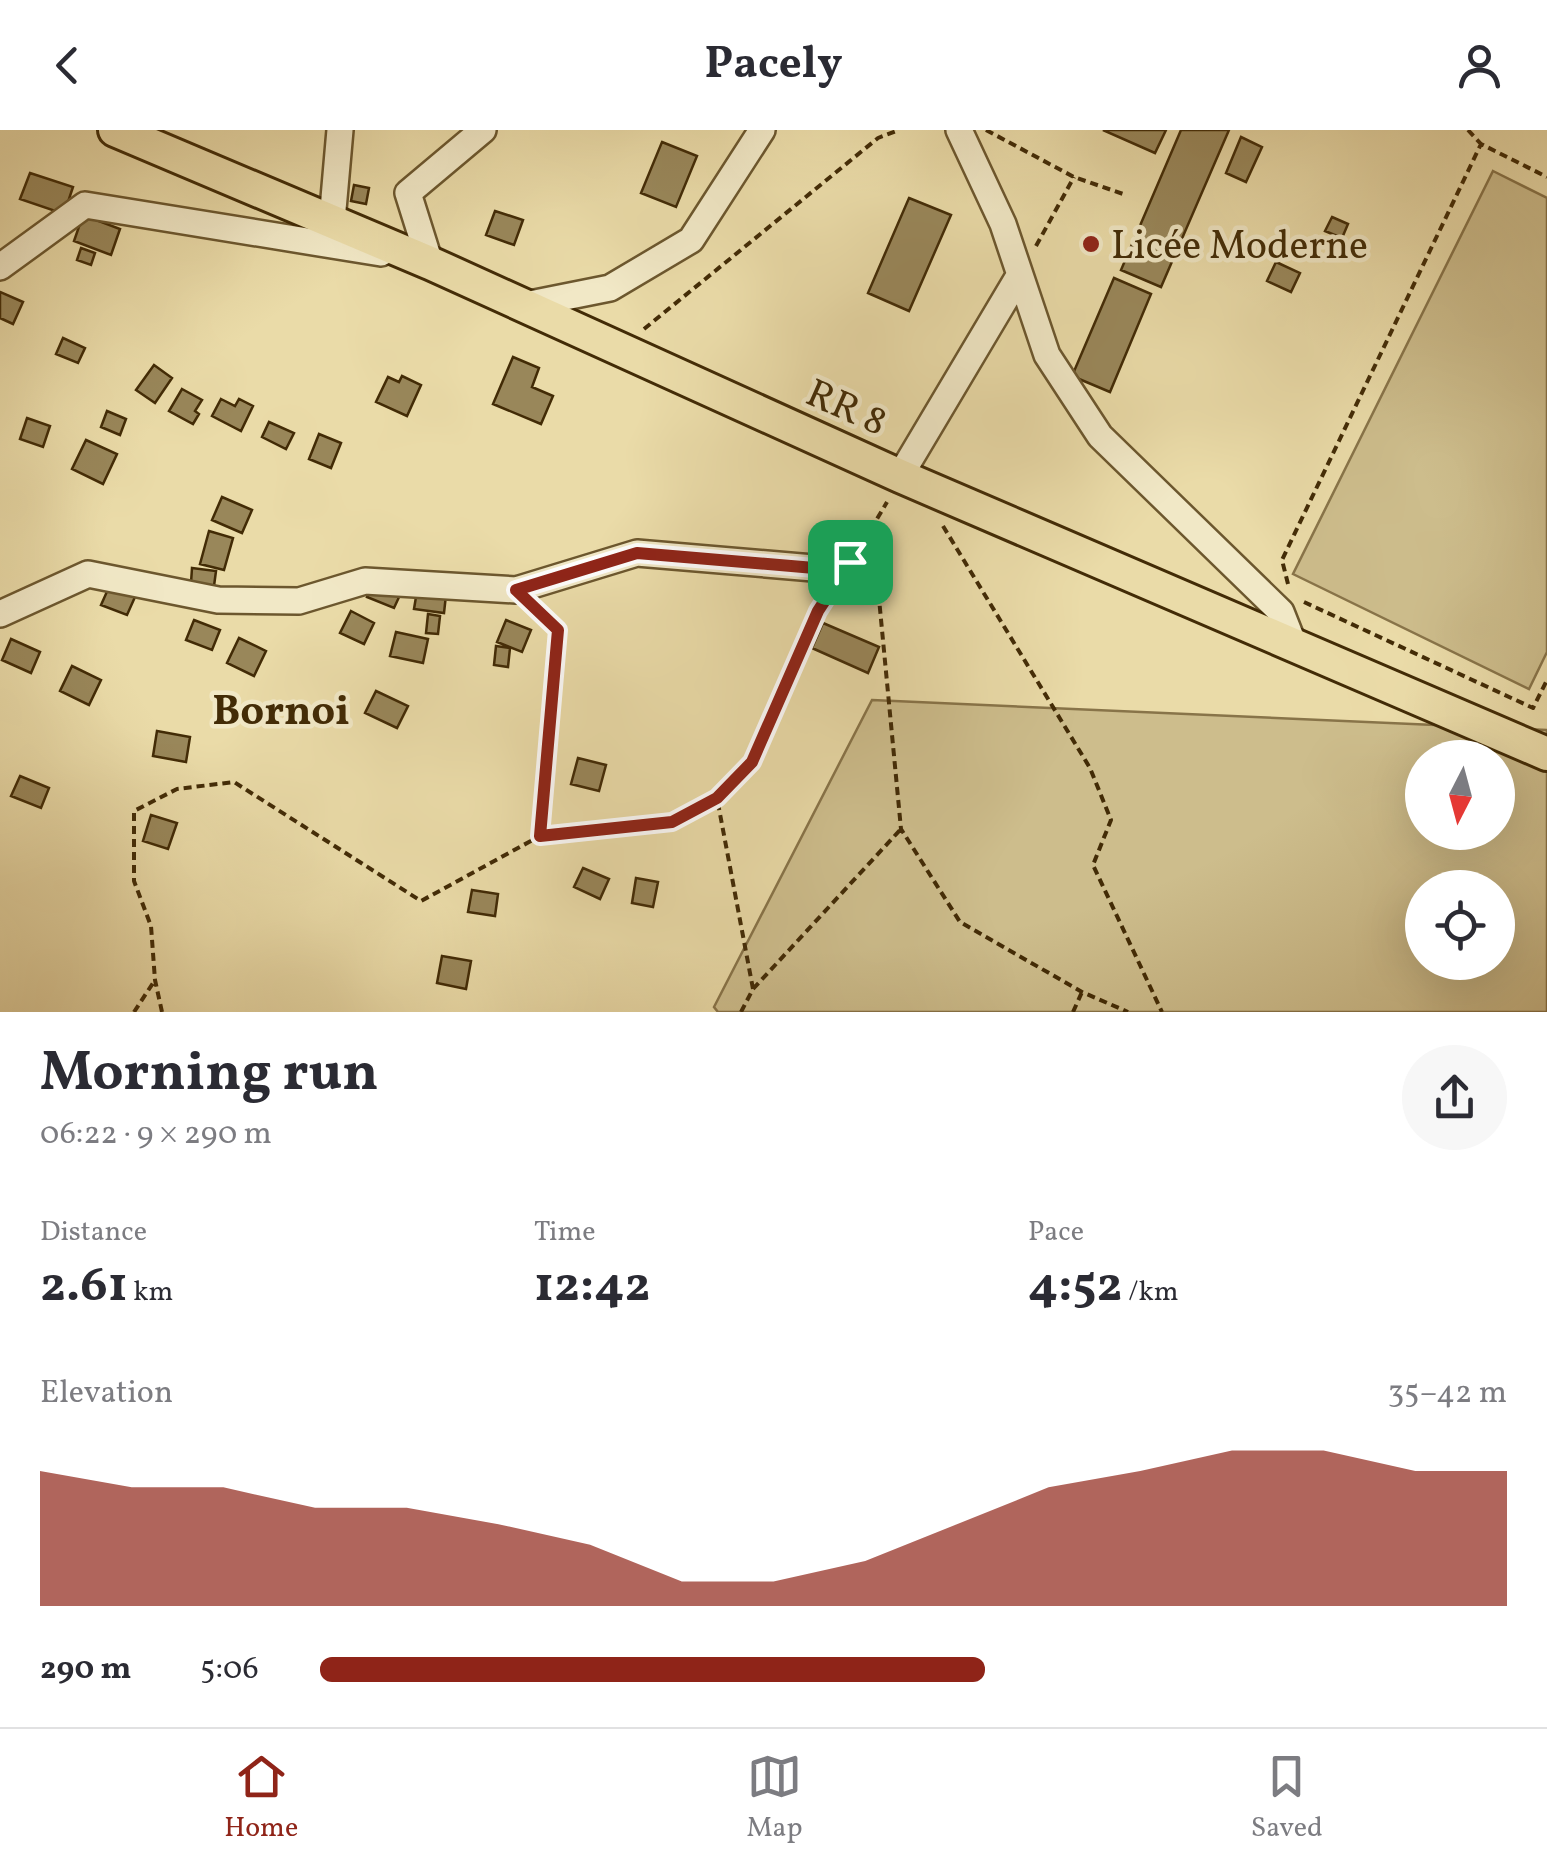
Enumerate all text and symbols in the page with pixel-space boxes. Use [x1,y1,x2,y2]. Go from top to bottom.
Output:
text: Pacely [705,34,842,97]
icon: back [40,38,95,93]
icon: person [1452,38,1507,93]
place label: Licée Moderne [1111,220,1368,276]
marker: Licée Moderne [1080,233,1102,255]
street label: RR 8 [796,367,895,452]
pin [808,520,893,605]
icon: arrive [823,535,878,590]
district label: Bornoi [212,684,350,743]
north arrow [1405,740,1515,850]
map controls [1405,740,1515,980]
button: locate [1405,870,1515,980]
text: Morning run [40,1037,379,1113]
button: share [1402,1045,1507,1150]
text: 06:22 · 9 × 290 m [40,1113,272,1157]
text: Distance [40,1213,147,1252]
text: Time [534,1213,595,1252]
text: Pace [1028,1213,1084,1252]
text: 2.61 [40,1252,128,1322]
text: 12:42 [534,1252,651,1322]
text: 4:52 [1028,1252,1123,1322]
text: km [128,1273,173,1312]
text: /km [1123,1273,1178,1312]
text: Elevation [40,1372,173,1416]
text: 35–42 m [1388,1372,1507,1416]
text: 290 m [40,1648,132,1692]
text: 5:06 [200,1648,259,1692]
tab: Home [224,1749,298,1848]
tab: Map [746,1749,802,1848]
tab: Saved [1251,1749,1323,1848]

